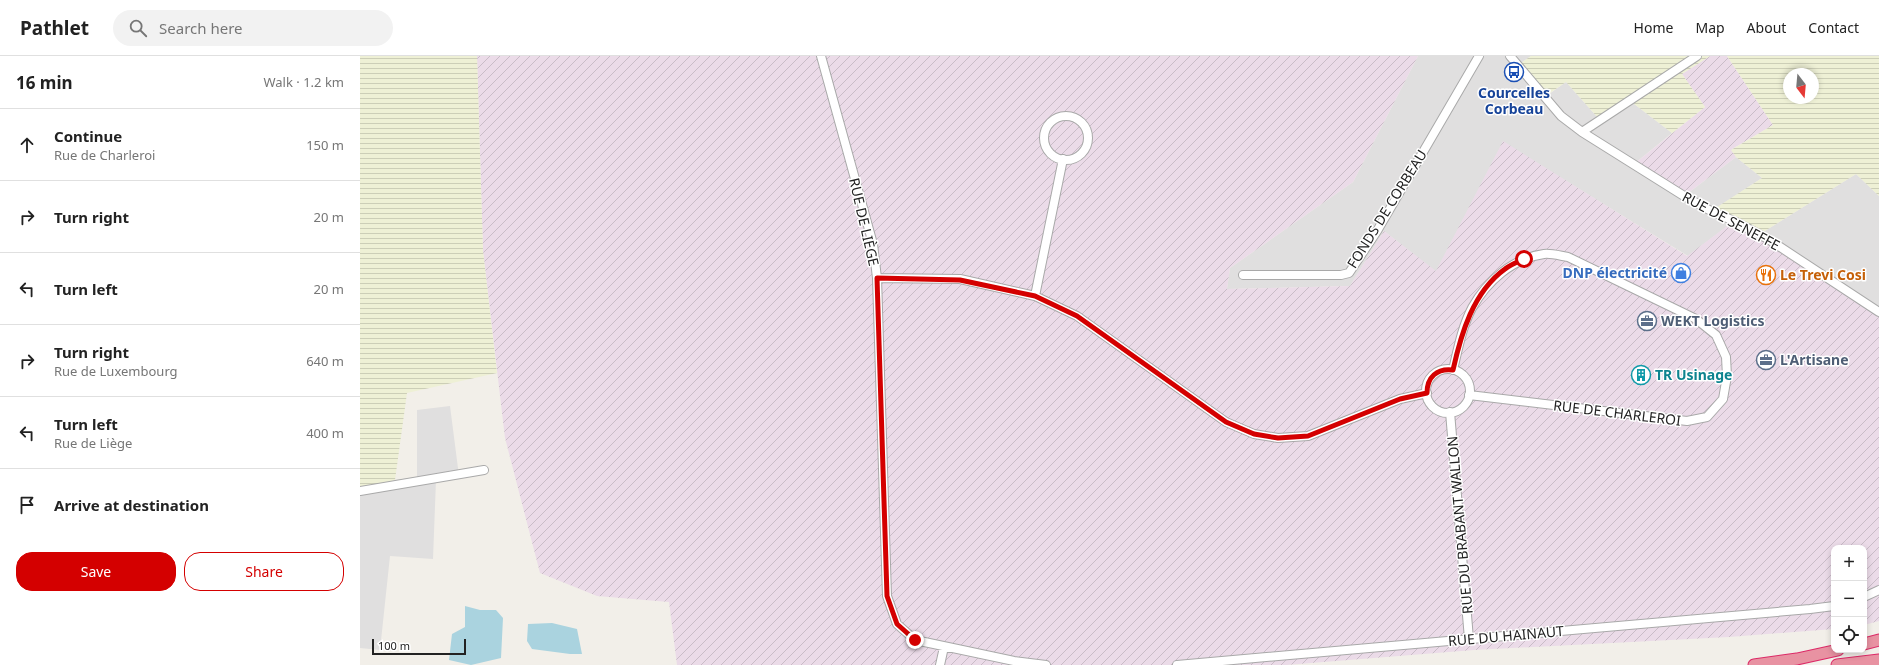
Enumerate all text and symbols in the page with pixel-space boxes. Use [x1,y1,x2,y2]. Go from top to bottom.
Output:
search box [113,10,393,46]
text: Pathlet [20,15,89,41]
icon: search [127,17,149,39]
text: Search here [159,18,243,38]
text: Home [1634,18,1673,37]
text: Map [1695,18,1725,37]
text: About [1747,18,1786,37]
text: Contact [1808,18,1859,37]
bus stop icon: Courcelles Corbeau [1503,61,1525,83]
north arrow [1783,68,1819,104]
text: 16 min [16,71,73,94]
text: Walk · 1.2 km [264,73,344,91]
place label: Courcelles Corbeau [1478,83,1550,118]
text: Continue [54,126,122,146]
icon: ahead [16,134,38,156]
text: 150 m [306,136,344,154]
text: Rue de Charleroi [54,146,155,164]
street label: FONDS DE CORBEAU [1342,146,1431,272]
street label: RUE DE LIÈGE [845,176,884,268]
street label: RUE DE SENEFFE [1679,187,1783,254]
icon: right [16,206,38,228]
text: Turn right [54,207,129,227]
text: 20 m [314,208,344,226]
route start [1515,250,1533,268]
shop icon: DNP électricité [1670,262,1692,284]
place label: DNP électricité [1563,263,1667,282]
restaurant icon: Le Trevi Cosi [1755,264,1777,286]
place label: Le Trevi Cosi [1780,265,1866,284]
icon: left [16,278,38,300]
text: Turn left [54,279,118,299]
text: 20 m [314,280,344,298]
office icon: WEKT Logistics [1636,310,1658,332]
place label: WEKT Logistics [1661,311,1765,330]
text: Turn right [54,342,129,362]
office icon: L'Artisane [1755,349,1777,371]
icon: right [16,350,38,372]
place label: L'Artisane [1780,350,1849,369]
text: 640 m [306,352,344,370]
text: Rue de Luxembourg [54,362,178,380]
building icon: TR Usinage [1630,364,1652,386]
place label: TR Usinage [1655,365,1732,384]
street label: RUE DE CHARLEROI [1552,395,1682,430]
text: Turn left [54,414,118,434]
icon: left [16,422,38,444]
text: 400 m [306,424,344,442]
text: Rue de Liège [54,434,132,452]
street label: RUE DU BRABANT WALLON [1442,435,1477,615]
icon: arrive [16,494,38,516]
text: Arrive at destination [54,495,209,515]
map controls [1831,545,1867,653]
button: + [1831,545,1867,581]
button: Save [16,552,176,591]
button: Share [184,552,344,591]
button: − [1831,581,1867,617]
button: locate [1831,617,1867,653]
street label: RUE DU HAINAUT [1447,621,1565,650]
route end [906,631,924,649]
scale bar [372,637,466,656]
text: 100 m [378,638,410,653]

